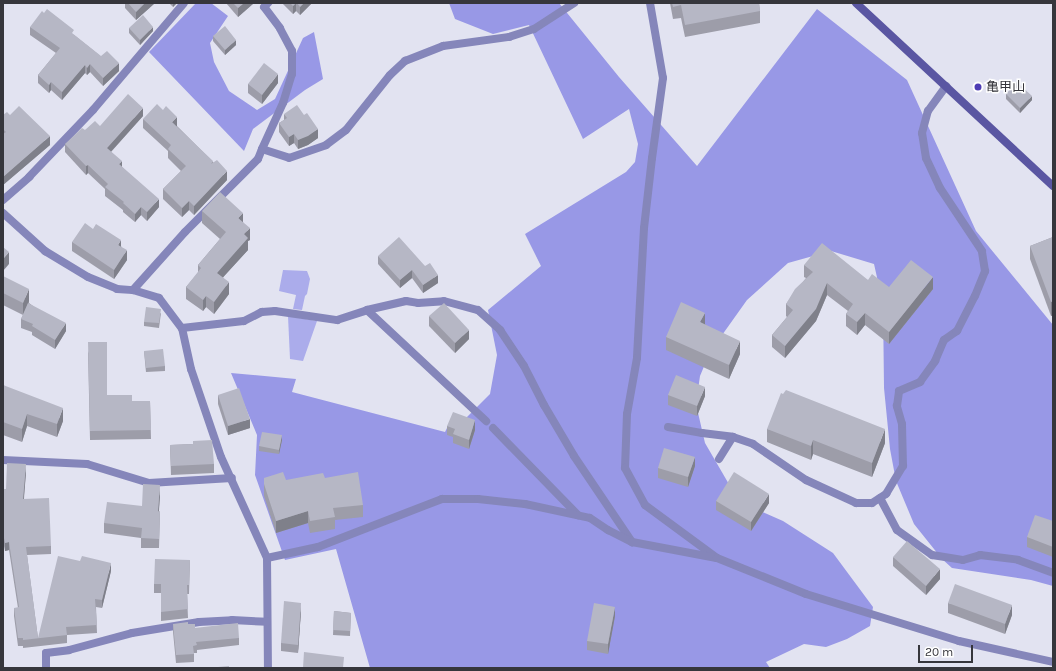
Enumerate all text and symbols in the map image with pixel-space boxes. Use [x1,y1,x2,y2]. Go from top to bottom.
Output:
place label: 亀甲山 [986,79,1025,95]
marker: 亀甲山 [973,82,983,92]
scale bar [920,637,975,663]
text: 20 m [925,645,953,659]

